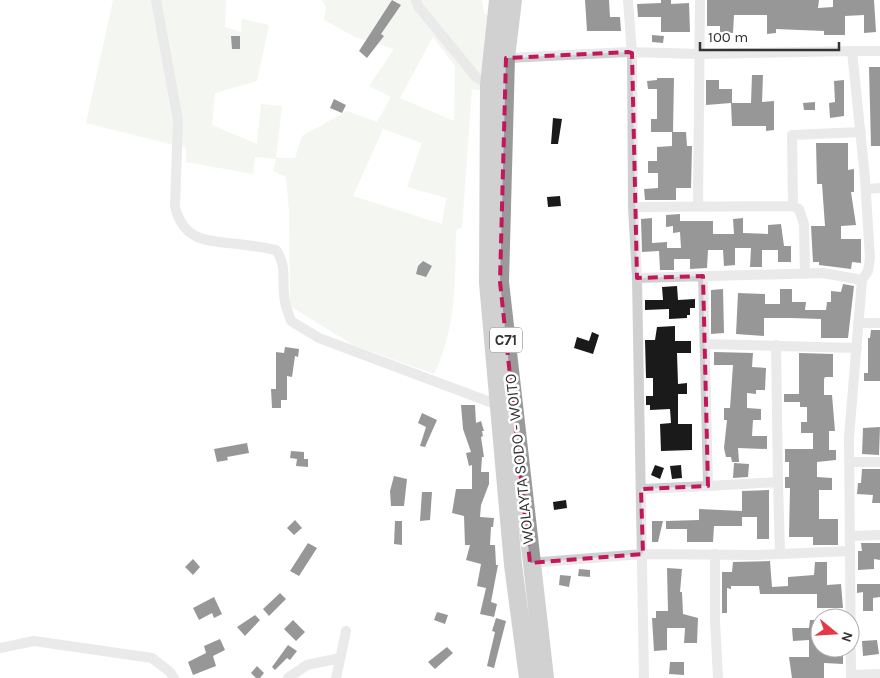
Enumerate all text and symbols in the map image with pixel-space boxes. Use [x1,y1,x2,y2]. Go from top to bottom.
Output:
scale bar [700,20,839,52]
text: 100 m [708,28,748,46]
road number: C71 [490,328,522,352]
street label: WOLAYTA SODO - WOITO [501,373,537,545]
north arrow [810,608,860,658]
text: N [837,629,857,644]

